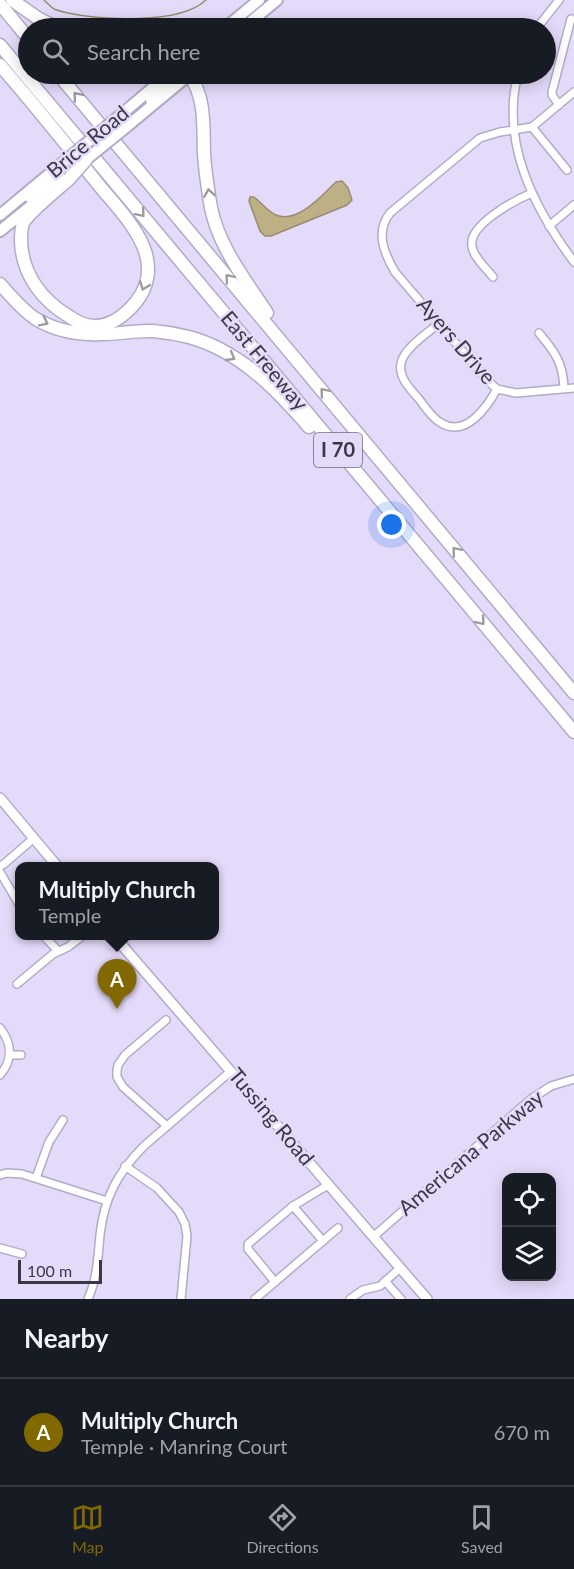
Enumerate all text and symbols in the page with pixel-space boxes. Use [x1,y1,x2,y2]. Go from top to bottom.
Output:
search box [18,18,556,84]
icon: search [39,35,72,68]
text: Search here [87,38,200,65]
one-way arrow [73,92,84,103]
street label: Brice Road [41,99,133,182]
one-way arrow [203,188,215,198]
one-way arrow [134,206,145,217]
one-way arrow [225,274,236,285]
one-way arrow [139,280,151,291]
street label: Ayers Drive [413,291,502,389]
street label: East Freeway [216,305,314,415]
one-way arrow [37,315,48,326]
one-way arrow [225,349,236,361]
one-way arrow [320,388,331,399]
road number: I 70 [314,433,362,467]
your location [377,510,406,539]
one-way arrow [452,547,463,558]
one-way arrow [474,614,485,625]
popup [15,862,219,940]
text: Multiply Church [38,876,196,903]
text: Temple [38,903,101,927]
pin: A [98,960,136,1009]
street label: Tussing Road [224,1062,320,1170]
street label: Americana Parkway [392,1084,548,1220]
map controls [502,1173,556,1281]
button: locate [502,1173,556,1227]
button: layers [502,1227,556,1281]
scale bar [18,1257,102,1284]
text: 100 m [27,1261,72,1280]
text: Nearby [24,1322,109,1354]
text: Multiply Church [81,1407,238,1434]
text: A [37,1420,50,1444]
text: 670 m [494,1420,550,1444]
text: Temple · Manring Court [81,1434,288,1458]
tab: Map [71,1501,104,1556]
tab: Directions [246,1501,319,1556]
tab: Saved [461,1501,503,1556]

